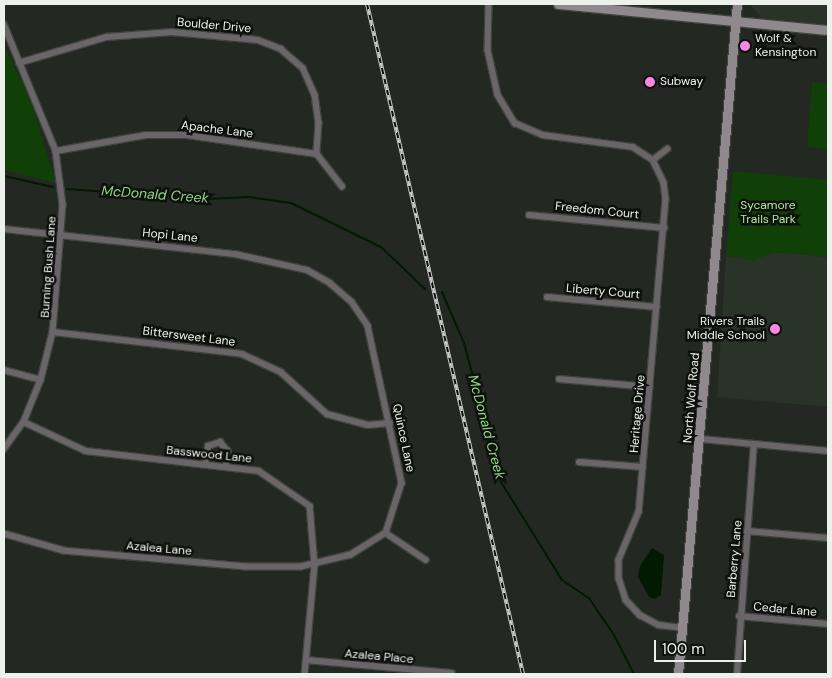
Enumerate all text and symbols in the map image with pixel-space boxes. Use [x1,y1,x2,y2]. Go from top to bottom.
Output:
street label: Boulder Drive [176,16,252,36]
place label: Wolf & Kensington [755,32,816,60]
marker: Wolf & Kensington [739,40,751,52]
place label: Subway [660,75,703,89]
marker: Subway [644,76,656,88]
street label: Apache Lane [180,118,254,142]
water label: McDonald Creek [101,182,209,206]
street label: Freedom Court [554,199,640,223]
park label: Sycamore Trails Park [740,199,796,227]
street label: Burning Bush Lane [38,216,60,318]
street label: Hopi Lane [142,226,198,246]
street label: Liberty Court [565,282,641,302]
place label: Rivers Trails Middle School [687,315,765,343]
marker: Rivers Trails Middle School [769,323,781,335]
street label: Bittersweet Lane [142,324,236,350]
street label: North Wolf Road [681,352,703,444]
water label: McDonald Creek [465,373,509,481]
street label: Heritage Drive [627,374,649,454]
street label: Quince Lane [389,403,417,473]
street label: Basswood Lane [165,443,253,467]
street label: Barberry Lane [724,520,746,598]
street label: Azalea Lane [126,539,192,559]
street label: Cedar Lane [753,600,817,620]
scale bar [657,630,750,662]
text: 100 m [662,639,705,659]
street label: Azalea Place [344,647,414,667]

